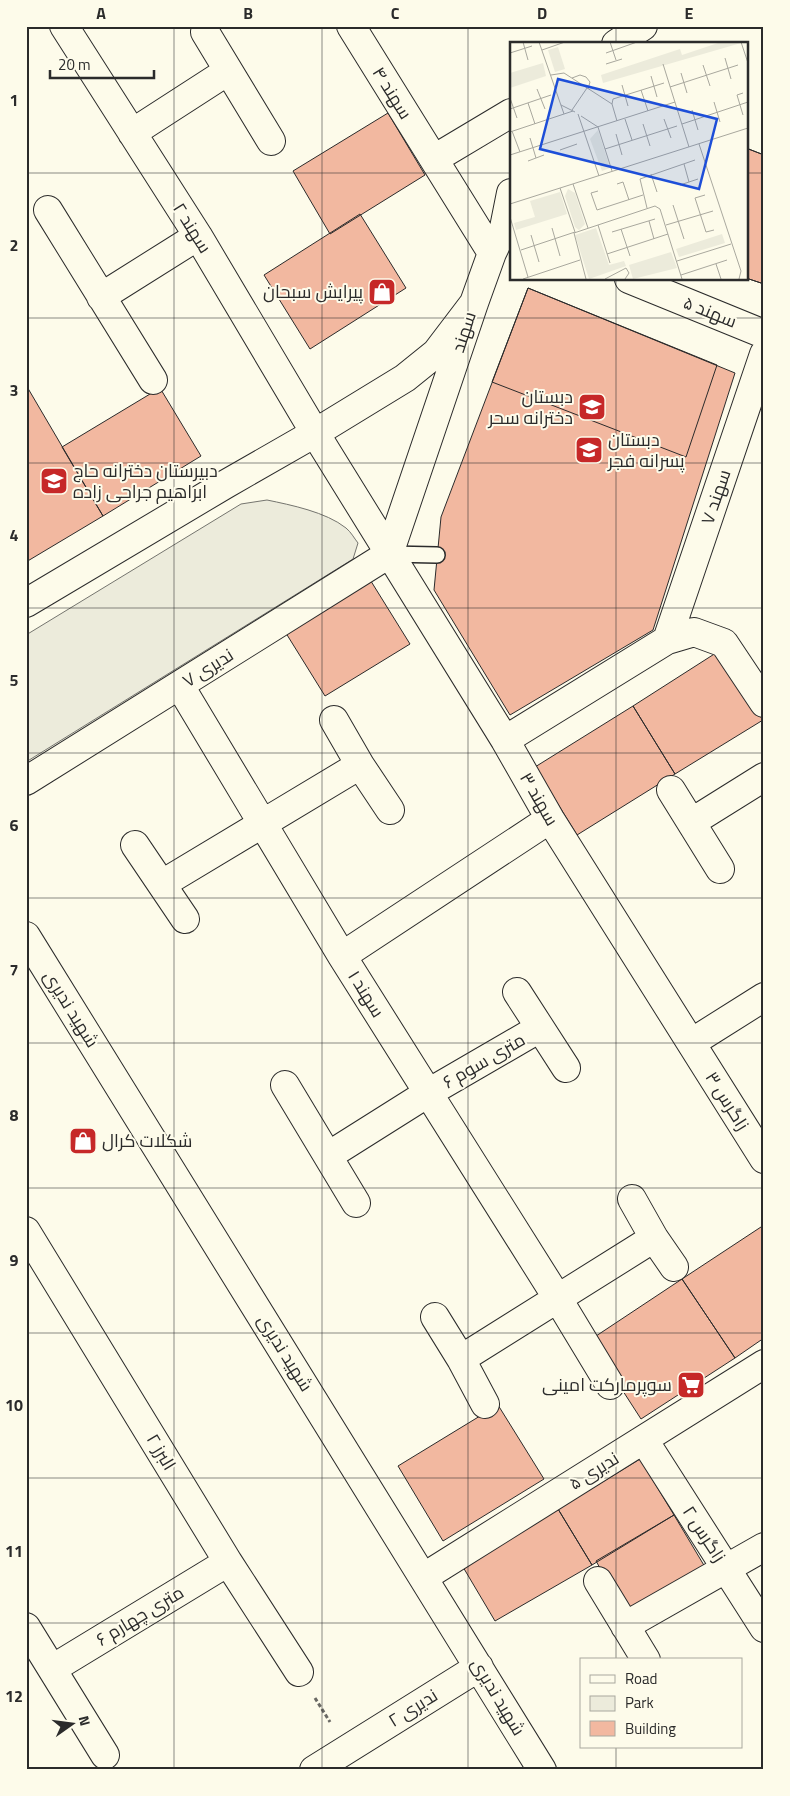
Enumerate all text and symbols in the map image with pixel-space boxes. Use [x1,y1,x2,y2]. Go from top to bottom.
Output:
text: A [96,1,106,25]
text: B [243,1,253,25]
text: C [391,1,400,25]
text: D [537,1,547,25]
text: E [685,1,694,25]
inset map [510,42,748,280]
scale bar [50,48,154,80]
text: 20 m [58,53,91,76]
street label: سهند ۴ [366,61,419,124]
text: 1 [10,88,18,112]
street label: سهند ۲ [166,197,218,258]
text: 2 [10,233,18,257]
shop icon: پیرایش سبحان [367,277,397,307]
place label: پیرایش سبحان [263,278,363,305]
street label: سهند ۵ [679,289,741,334]
street label: سهند [444,308,483,356]
text: 3 [10,378,18,402]
place label: دبستان دخترانه سحر [487,383,573,431]
school or university icon: دبستان دخترانه سحر [577,392,607,422]
place label: دبستان پسرانه فجر [607,426,685,474]
school or university icon: دبستان پسرانه فجر [574,435,604,465]
place label: دبیرستان دخترانه حاج ابراهیم جراحی زاده [73,457,218,505]
school or university icon: دبیرستان دخترانه حاج ابراهیم جراحی زاده [39,466,69,496]
street label: سهند ۷ [694,466,738,528]
text: 4 [10,523,19,547]
street label: ندیری ۷ [177,641,239,694]
text: 5 [10,668,19,692]
street label: سهند ۳ [513,767,566,831]
text: 6 [10,813,19,837]
text: 7 [10,958,18,982]
street label: شهید ندیری [37,965,106,1053]
street label: سهند ۱ [341,965,391,1023]
street label: ۶ متری سوم [437,1026,530,1095]
street label: زاگرس ۳ [699,1066,756,1135]
text: 8 [10,1103,19,1127]
shop icon: شکلات کرال [68,1126,98,1156]
place label: شکلات کرال [102,1127,192,1154]
text: 9 [10,1248,19,1272]
street label: شهید ندیری [251,1309,320,1397]
supermarket icon: سوپرمارکت امینی [676,1370,706,1400]
place label: سوپرمارکت امینی [542,1371,672,1398]
text: 10 [5,1393,23,1417]
street label: البرز ۲ [140,1428,183,1475]
street label: ندیری ۵ [563,1445,624,1496]
street label: زاگرس ۲ [676,1500,733,1567]
text: 11 [5,1539,23,1563]
street label: ۶ متری چهارم [91,1579,189,1652]
street label: شهید ندیری [465,1653,532,1741]
legend [580,1658,742,1748]
text: Road [625,1667,657,1690]
street label: ندیری ۲ [383,1682,443,1733]
text: 12 [5,1684,23,1708]
text: Park [625,1691,654,1714]
north arrow [48,1698,98,1748]
text: N [74,1713,96,1728]
text: Building [625,1717,676,1740]

